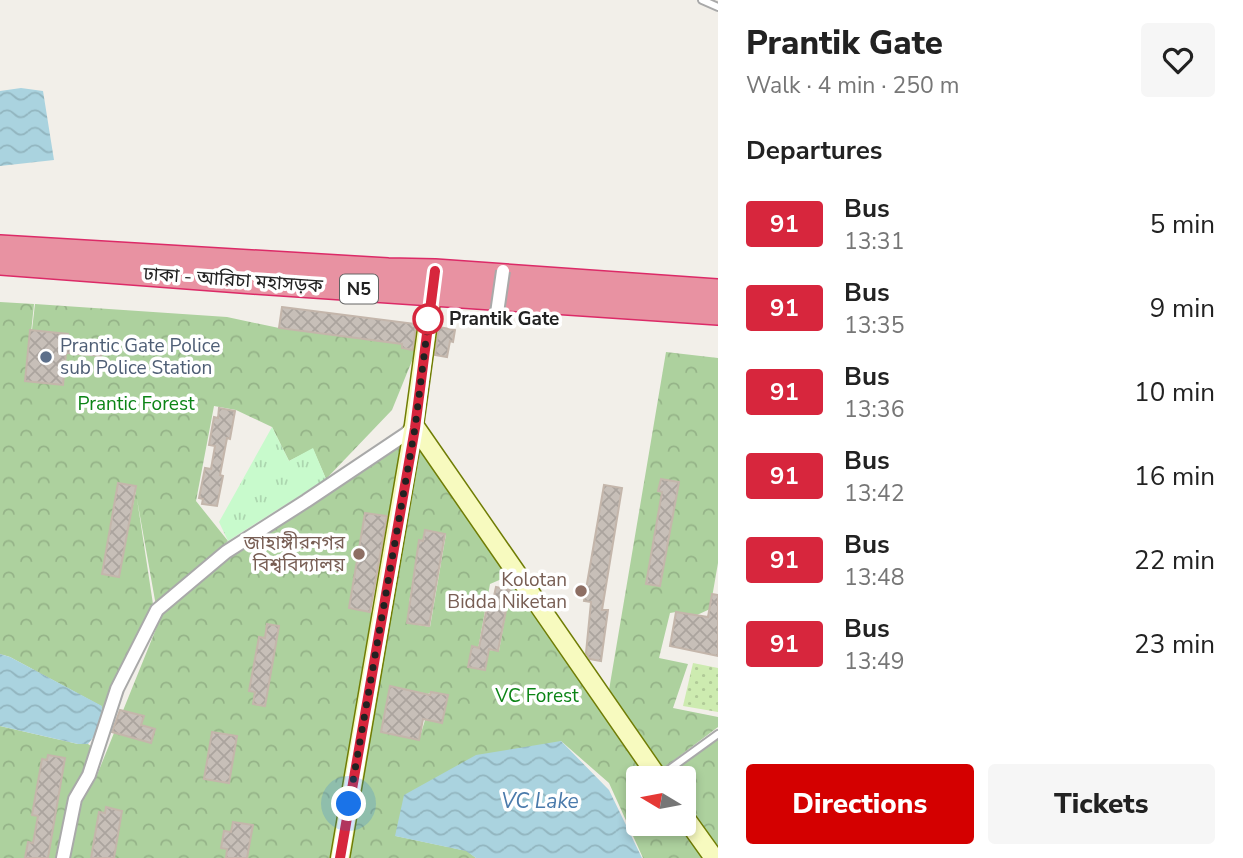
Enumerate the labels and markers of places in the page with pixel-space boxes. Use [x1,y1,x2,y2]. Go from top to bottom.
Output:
marker: Prantik Gate [413,304,443,334]
place label: Prantik Gate [449,306,559,332]
place label: Prantic Gate Police sub Police Station [60,333,220,381]
marker: Prantic Gate Police sub Police Station [38,349,54,365]
place label: জাহাঙ্গীরনগর বিশ্ববিদ্যালয় [243,530,346,578]
marker: জাহাঙ্গীরনগর বিশ্ববিদ্যালয় [351,546,367,562]
place label: Kolotan Bidda Niketan [447,567,567,615]
marker: Kolotan Bidda Niketan [573,583,589,599]

